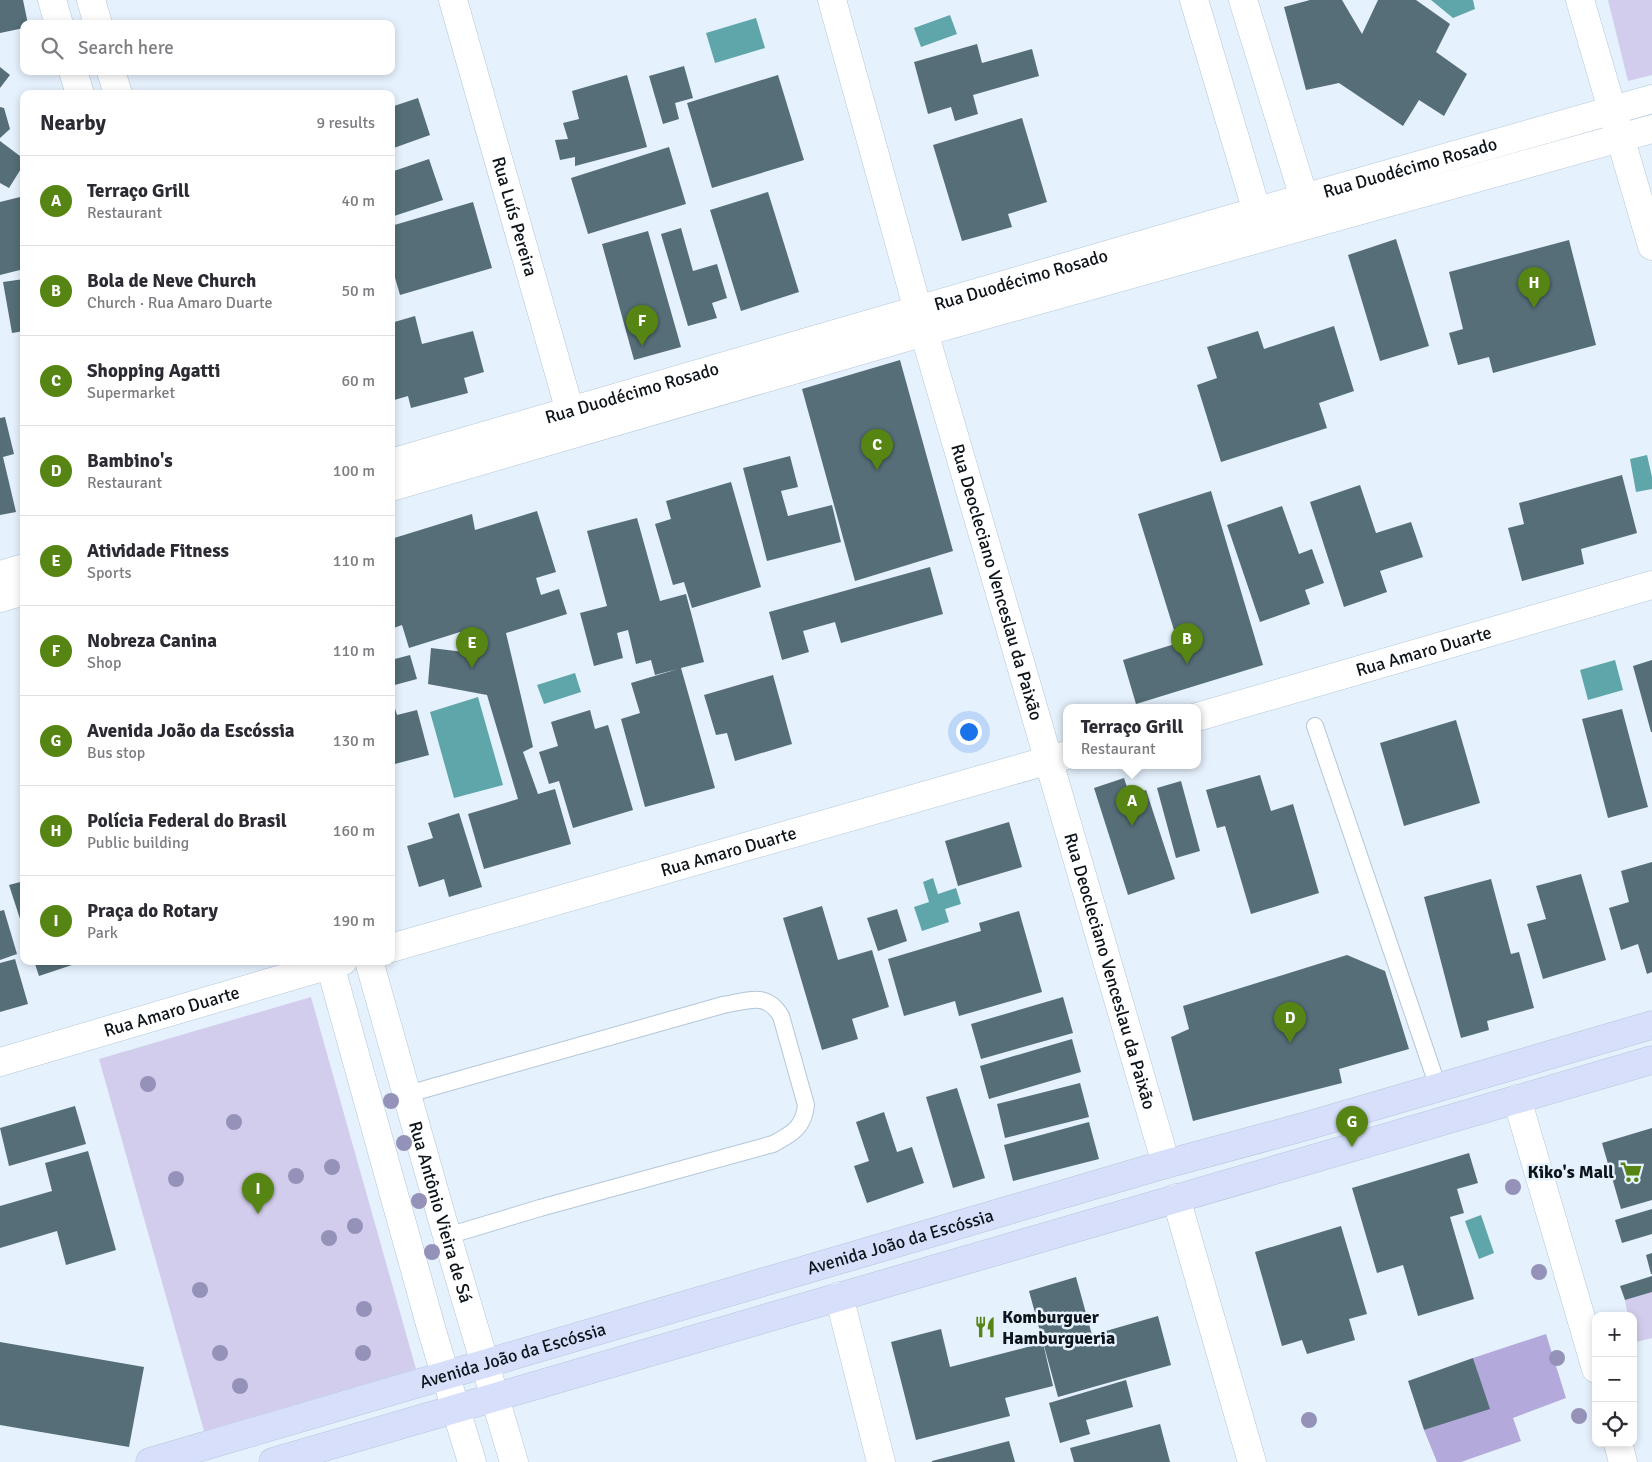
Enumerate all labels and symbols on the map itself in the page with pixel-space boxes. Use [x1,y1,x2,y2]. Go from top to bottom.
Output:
street label: Rua Duodécimo Rosado [1321,133,1500,203]
street label: Rua Luís Pereira [487,154,542,279]
street label: Rua Duodécimo Rosado [931,244,1110,316]
pin: H [1518,267,1550,308]
pin: F [626,305,658,346]
street label: Rua Duodécimo Rosado [543,357,721,429]
pin: C [861,429,893,470]
street label: Rua Deocleciano Venceslau da Paixão [946,441,1047,723]
street label: Rua Amaro Duarte [1353,621,1494,681]
pin: B [1171,623,1203,664]
pin: E [456,627,488,668]
your location [956,719,982,745]
pin: A [1116,785,1148,826]
street label: Rua Amaro Duarte [658,822,799,881]
street label: Rua Deocleciano Venceslau da Paixão [1059,830,1160,1112]
street label: Rua Amaro Duarte [101,981,242,1042]
pin: D [1274,1002,1306,1043]
pin: G [1336,1106,1368,1147]
street label: Rua Antônio Vieira de Sá [404,1119,477,1306]
supermarket icon: Kiko's Mall [1618,1159,1644,1185]
place label: Kiko's Mall [1528,1161,1614,1183]
pin: I [242,1173,274,1214]
street label: Avenida João da Escóssia [805,1204,996,1280]
place label: Komburguer Hamburgueria [1002,1306,1115,1349]
restaurant icon: Komburguer Hamburgueria [972,1314,998,1340]
street label: Avenida João da Escóssia [417,1318,609,1393]

